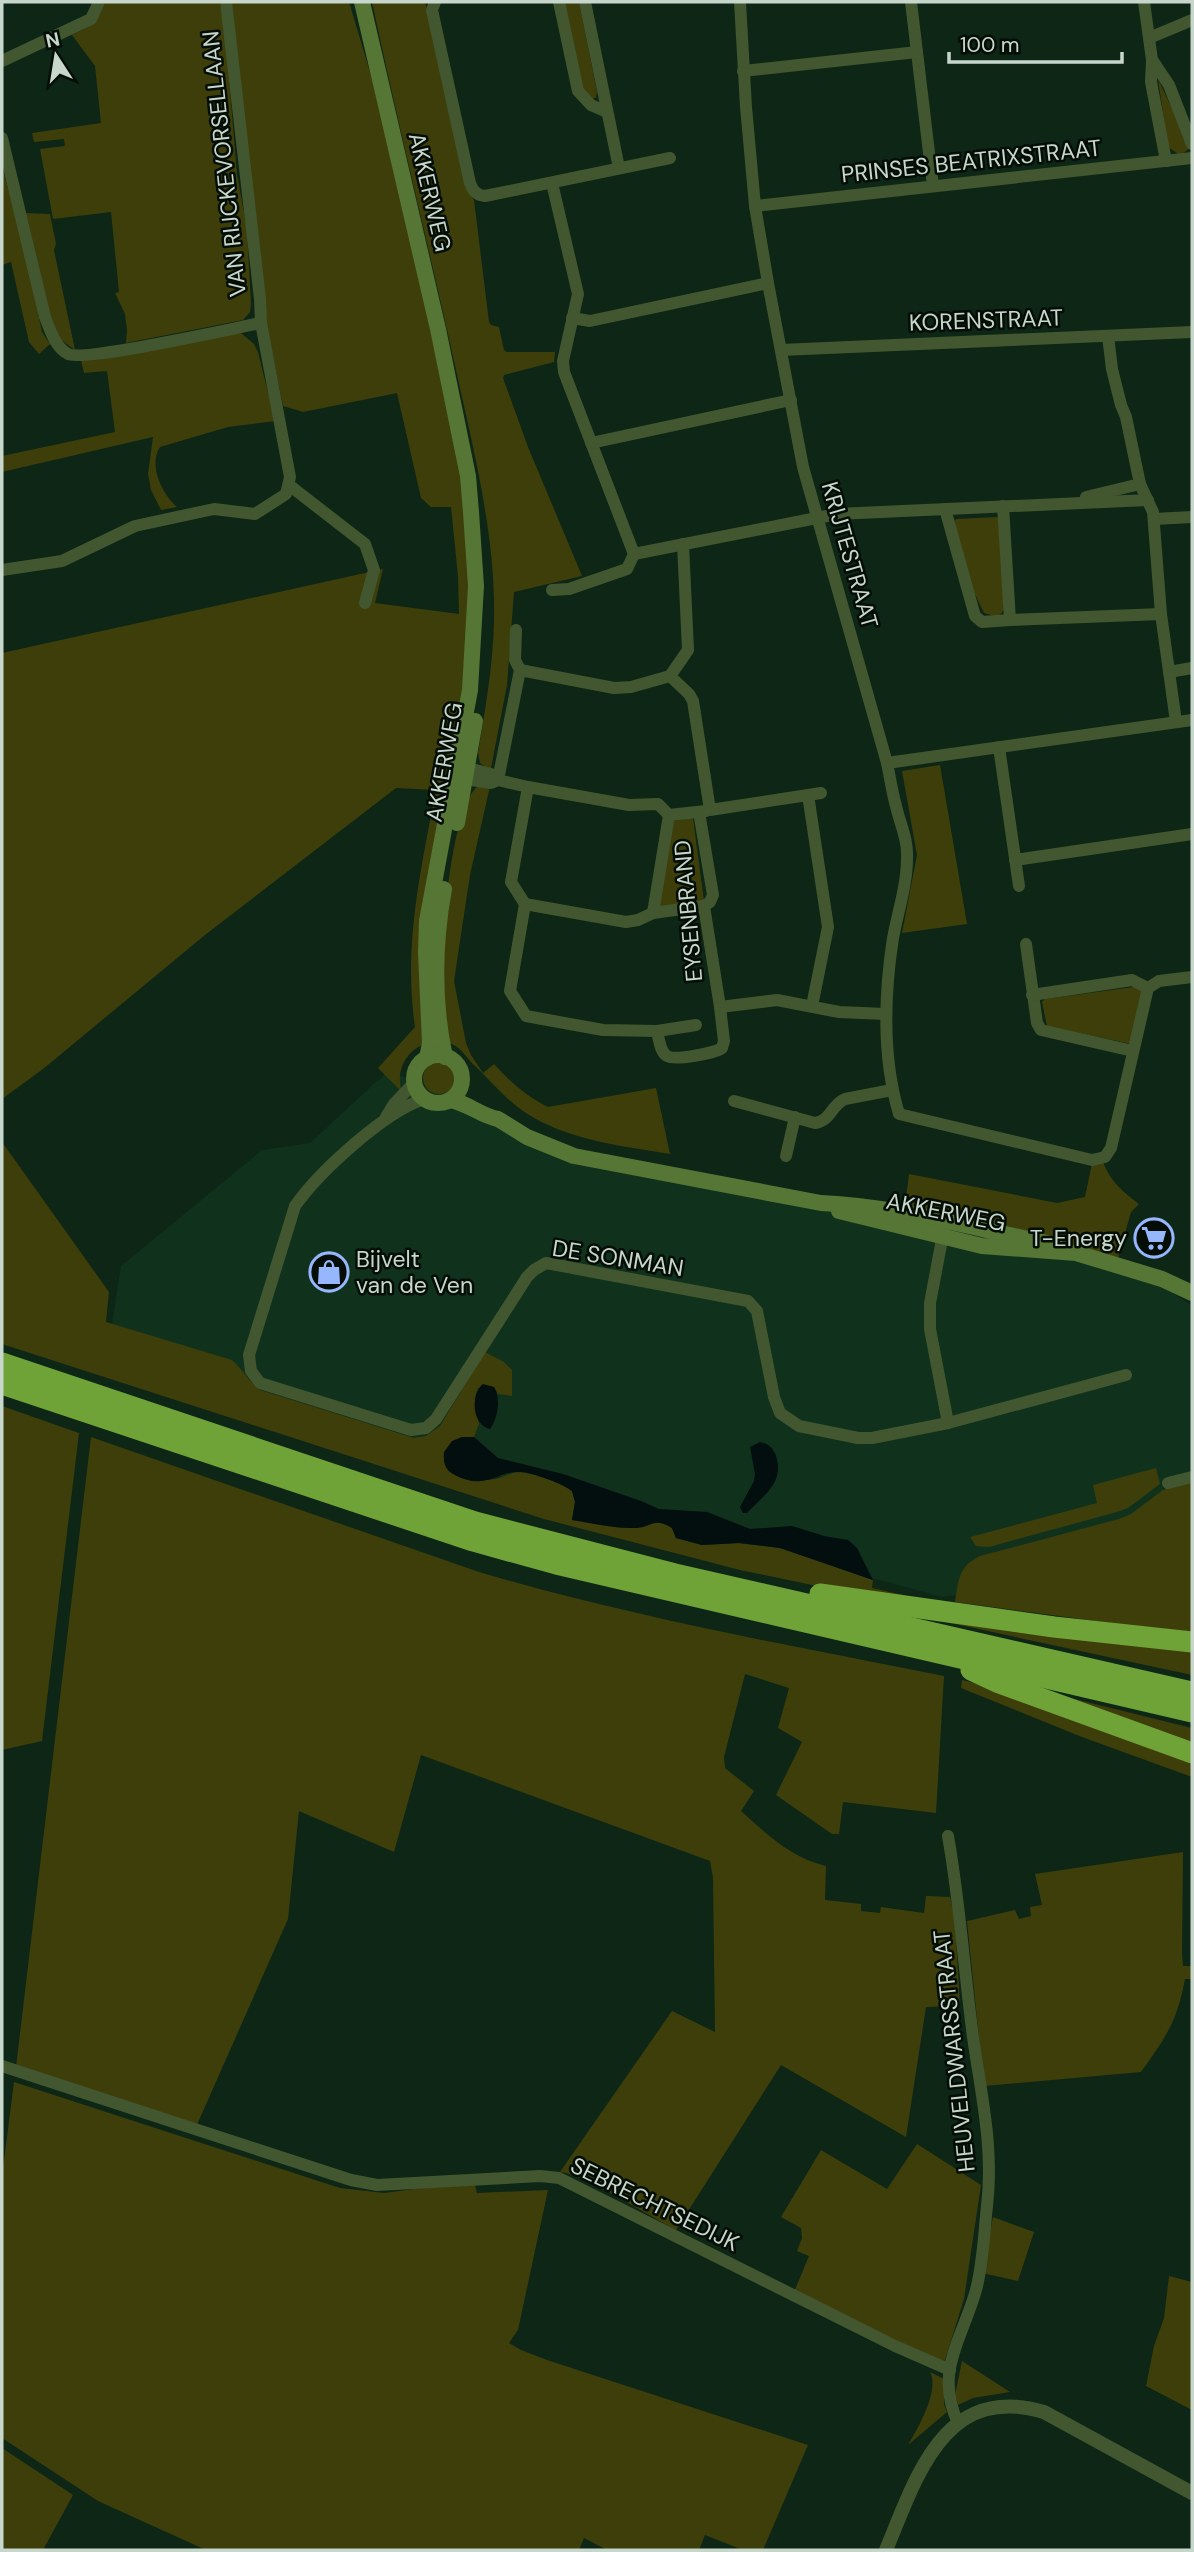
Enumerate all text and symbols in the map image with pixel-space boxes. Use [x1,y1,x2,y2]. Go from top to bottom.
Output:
north arrow [21,21,91,91]
scale bar [949,21,1122,65]
text: N [43,26,62,54]
street label: VAN RIJCKEVORSELLAAN [195,30,253,298]
text: 100 m [960,31,1020,59]
street label: AKKERWEG [402,130,458,254]
street label: PRINSES BEATRIXSTRAAT [839,132,1103,190]
street label: KORENSTRAAT [909,302,1064,338]
street label: KRIJTESTRAAT [815,478,885,632]
street label: AKKERWEG [419,700,469,824]
street label: EYSENBRAND [667,839,709,983]
street label: AKKERWEG [884,1186,1008,1238]
supermarket icon: T-Energy [1133,1217,1175,1259]
place label: T-Energy [1030,1223,1127,1253]
street label: DE SONMAN [550,1233,686,1283]
place label: Bijvelt van de Ven [356,1244,473,1300]
shop icon: Bijvelt van de Ven [308,1251,350,1293]
street label: HEUVELDWARSSTRAAT [926,1928,982,2174]
street label: SEBRECHTSEDIJK [566,2150,744,2258]

